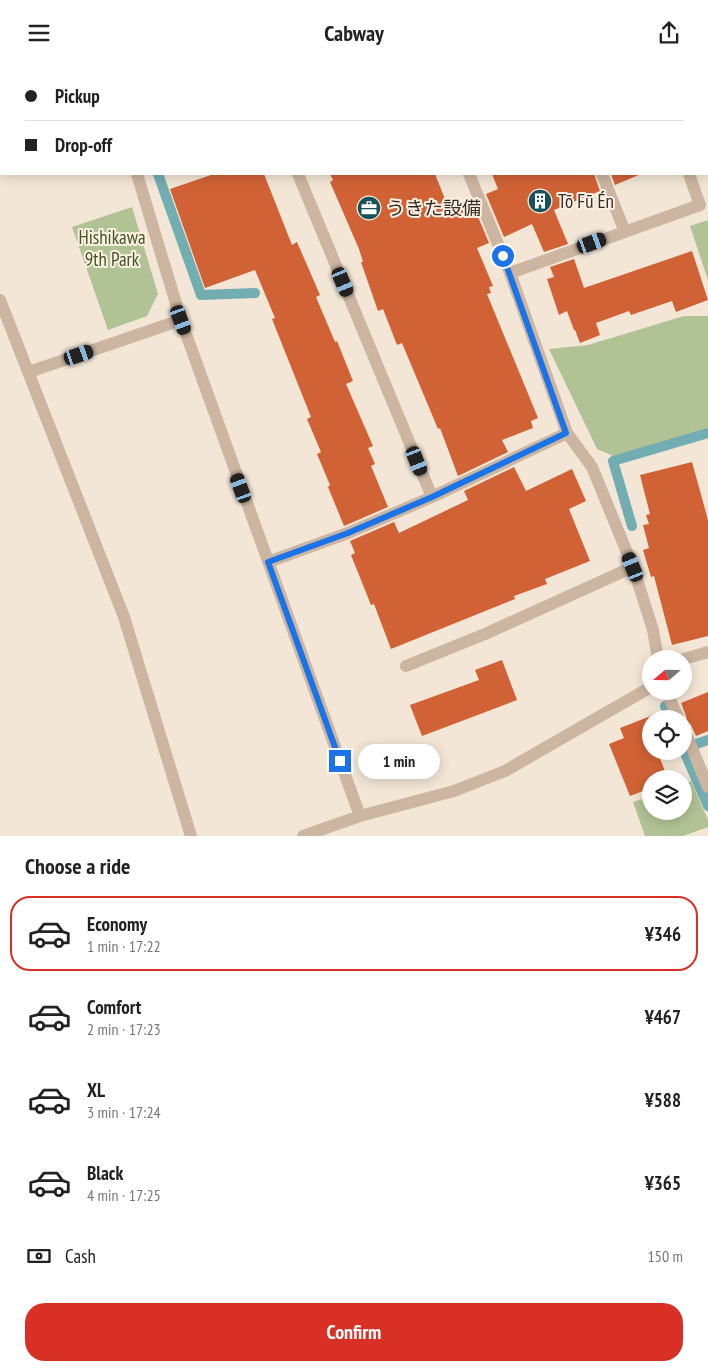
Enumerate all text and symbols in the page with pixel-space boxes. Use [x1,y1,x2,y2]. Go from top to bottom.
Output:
icon: menu [25,19,53,47]
text: Cabway [324,19,384,47]
icon: share [655,19,683,47]
text: Pickup [55,84,100,108]
text: Drop-off [55,133,112,157]
building icon: Tō Fū Én [527,188,553,214]
place label: Tō Fū Én [558,189,614,213]
office icon: うきた設備 [356,195,382,221]
place label: うきた設備 [386,196,481,220]
park label: Hishikawa 9th Park [79,225,146,271]
car [575,231,608,255]
route start [492,245,514,267]
car [330,265,355,299]
car [168,303,193,337]
car [62,343,95,367]
car [404,444,429,478]
car [228,471,253,505]
car [620,550,645,584]
north arrow [642,650,692,700]
map controls [642,650,692,820]
button: locate [642,710,692,760]
callout: 1 min [358,743,440,779]
route end [329,750,351,772]
text: 1 min [383,751,415,771]
button: layers [642,770,692,820]
text: Choose a ride [25,852,130,880]
icon: car [27,911,72,956]
text: Economy [87,912,147,936]
text: ¥346 [645,922,681,946]
text: 1 min · 17:22 [87,936,161,956]
icon: car [27,994,72,1039]
text: Comfort [87,995,141,1019]
text: ¥467 [645,1005,681,1029]
text: 2 min · 17:23 [87,1019,161,1039]
icon: car [27,1077,72,1122]
text: XL [87,1078,105,1102]
text: ¥588 [645,1088,681,1112]
text: 3 min · 17:24 [87,1102,161,1122]
icon: car [27,1160,72,1205]
text: Black [87,1161,123,1185]
text: ¥365 [645,1171,681,1195]
text: 4 min · 17:25 [87,1185,161,1205]
icon: cash [25,1242,53,1270]
text: Cash [65,1244,96,1268]
text: 150 m [648,1246,683,1266]
button: Confirm [25,1303,683,1361]

